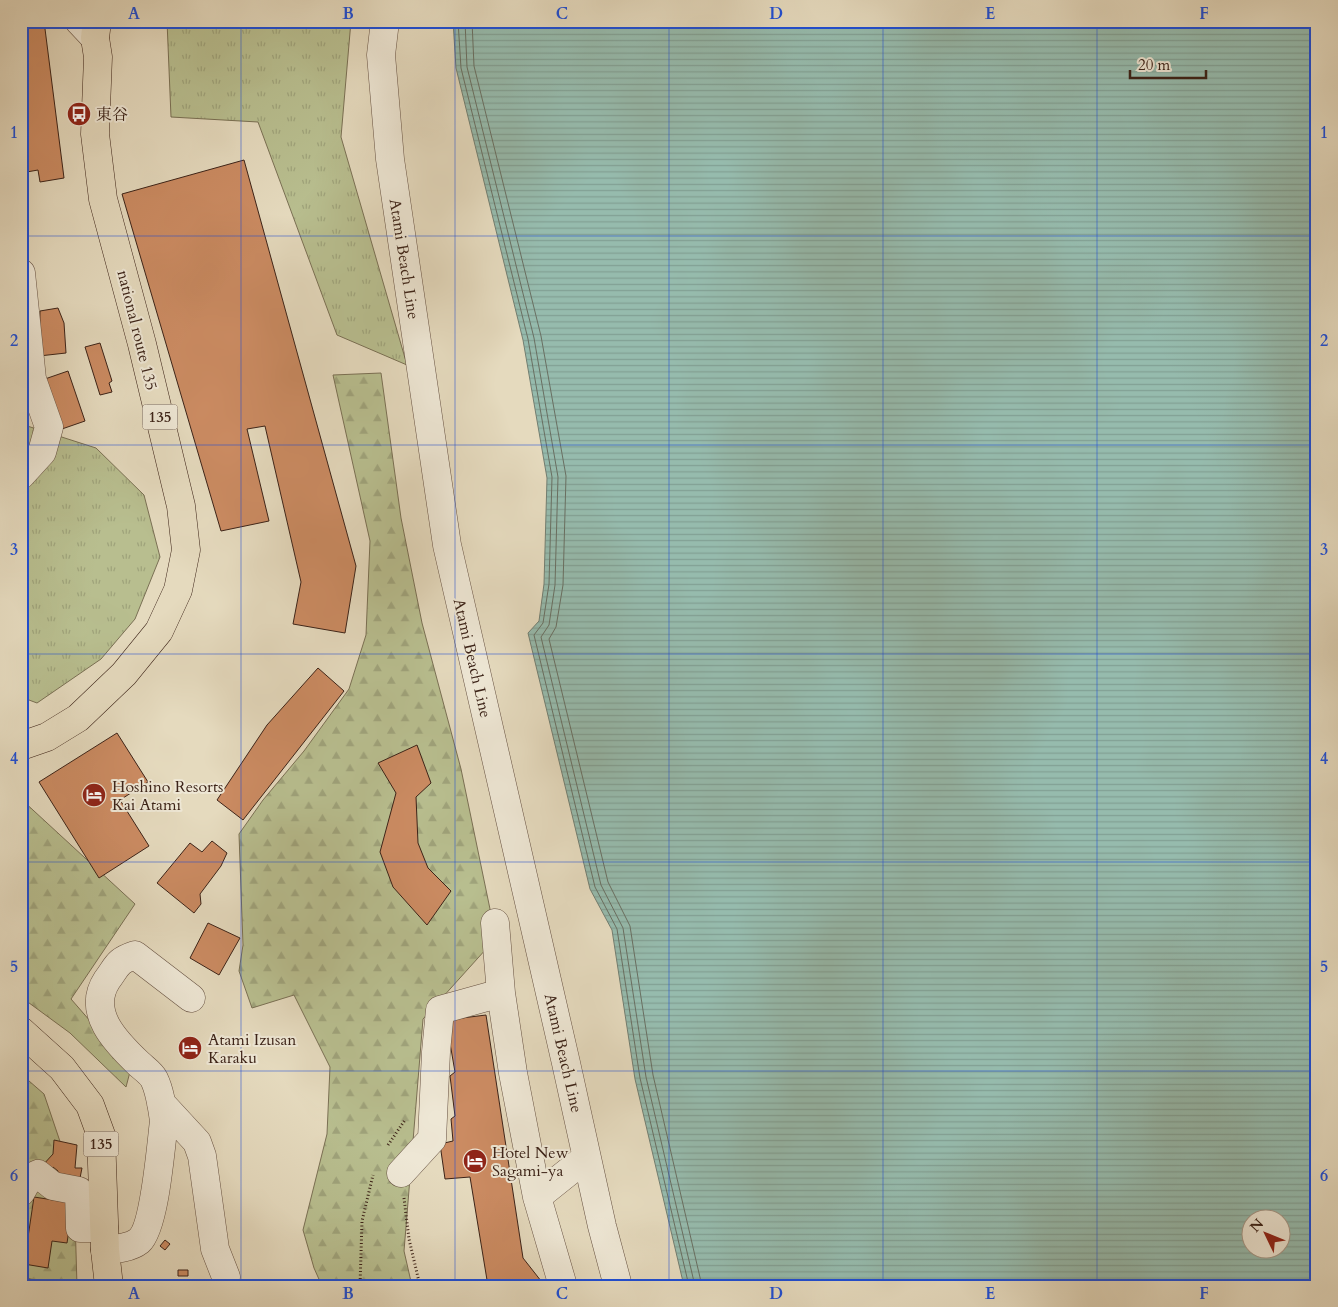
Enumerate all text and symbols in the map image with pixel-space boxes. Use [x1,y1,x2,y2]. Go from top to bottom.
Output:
text: A [128,3,140,25]
text: B [342,3,354,25]
text: C [556,3,568,25]
text: D [769,3,783,25]
text: E [985,3,995,25]
text: F [1199,3,1209,25]
scale bar [1130,48,1207,80]
text: 20 m [1138,55,1170,75]
bus stop icon: 東谷 [66,101,92,127]
place label: 東谷 [96,104,128,126]
text: 1 [10,122,18,144]
text: 1 [1320,122,1328,144]
street label: Atami Beach Line [384,197,424,321]
street label: national route 135 [111,268,163,393]
text: 2 [10,330,18,352]
text: 2 [1320,330,1328,352]
road number: 135 [142,404,178,430]
text: 3 [10,539,18,561]
text: 3 [1320,539,1328,561]
street label: Atami Beach Line [448,596,496,720]
text: 4 [10,748,18,770]
text: 4 [1320,748,1328,770]
place label: Hoshino Resorts Kai Atami [112,776,223,816]
hotel icon: Hoshino Resorts Kai Atami [81,782,107,808]
text: 5 [10,956,18,978]
text: 5 [1320,956,1328,978]
street label: Atami Beach Line [539,991,587,1115]
place label: Atami Izusan Karaku [208,1029,296,1069]
hotel icon: Atami Izusan Karaku [177,1035,203,1061]
road number: 135 [84,1132,118,1156]
place label: Hotel New Sagami-ya [492,1142,569,1182]
hotel icon: Hotel New Sagami-ya [462,1148,488,1174]
text: 6 [10,1165,18,1187]
text: 6 [1320,1165,1328,1187]
north arrow [1240,1210,1290,1260]
text: N [1246,1215,1268,1236]
text: A [128,1283,140,1305]
text: B [342,1283,354,1305]
text: C [556,1283,568,1305]
text: D [769,1283,783,1305]
text: E [985,1283,995,1305]
text: F [1199,1283,1209,1305]

